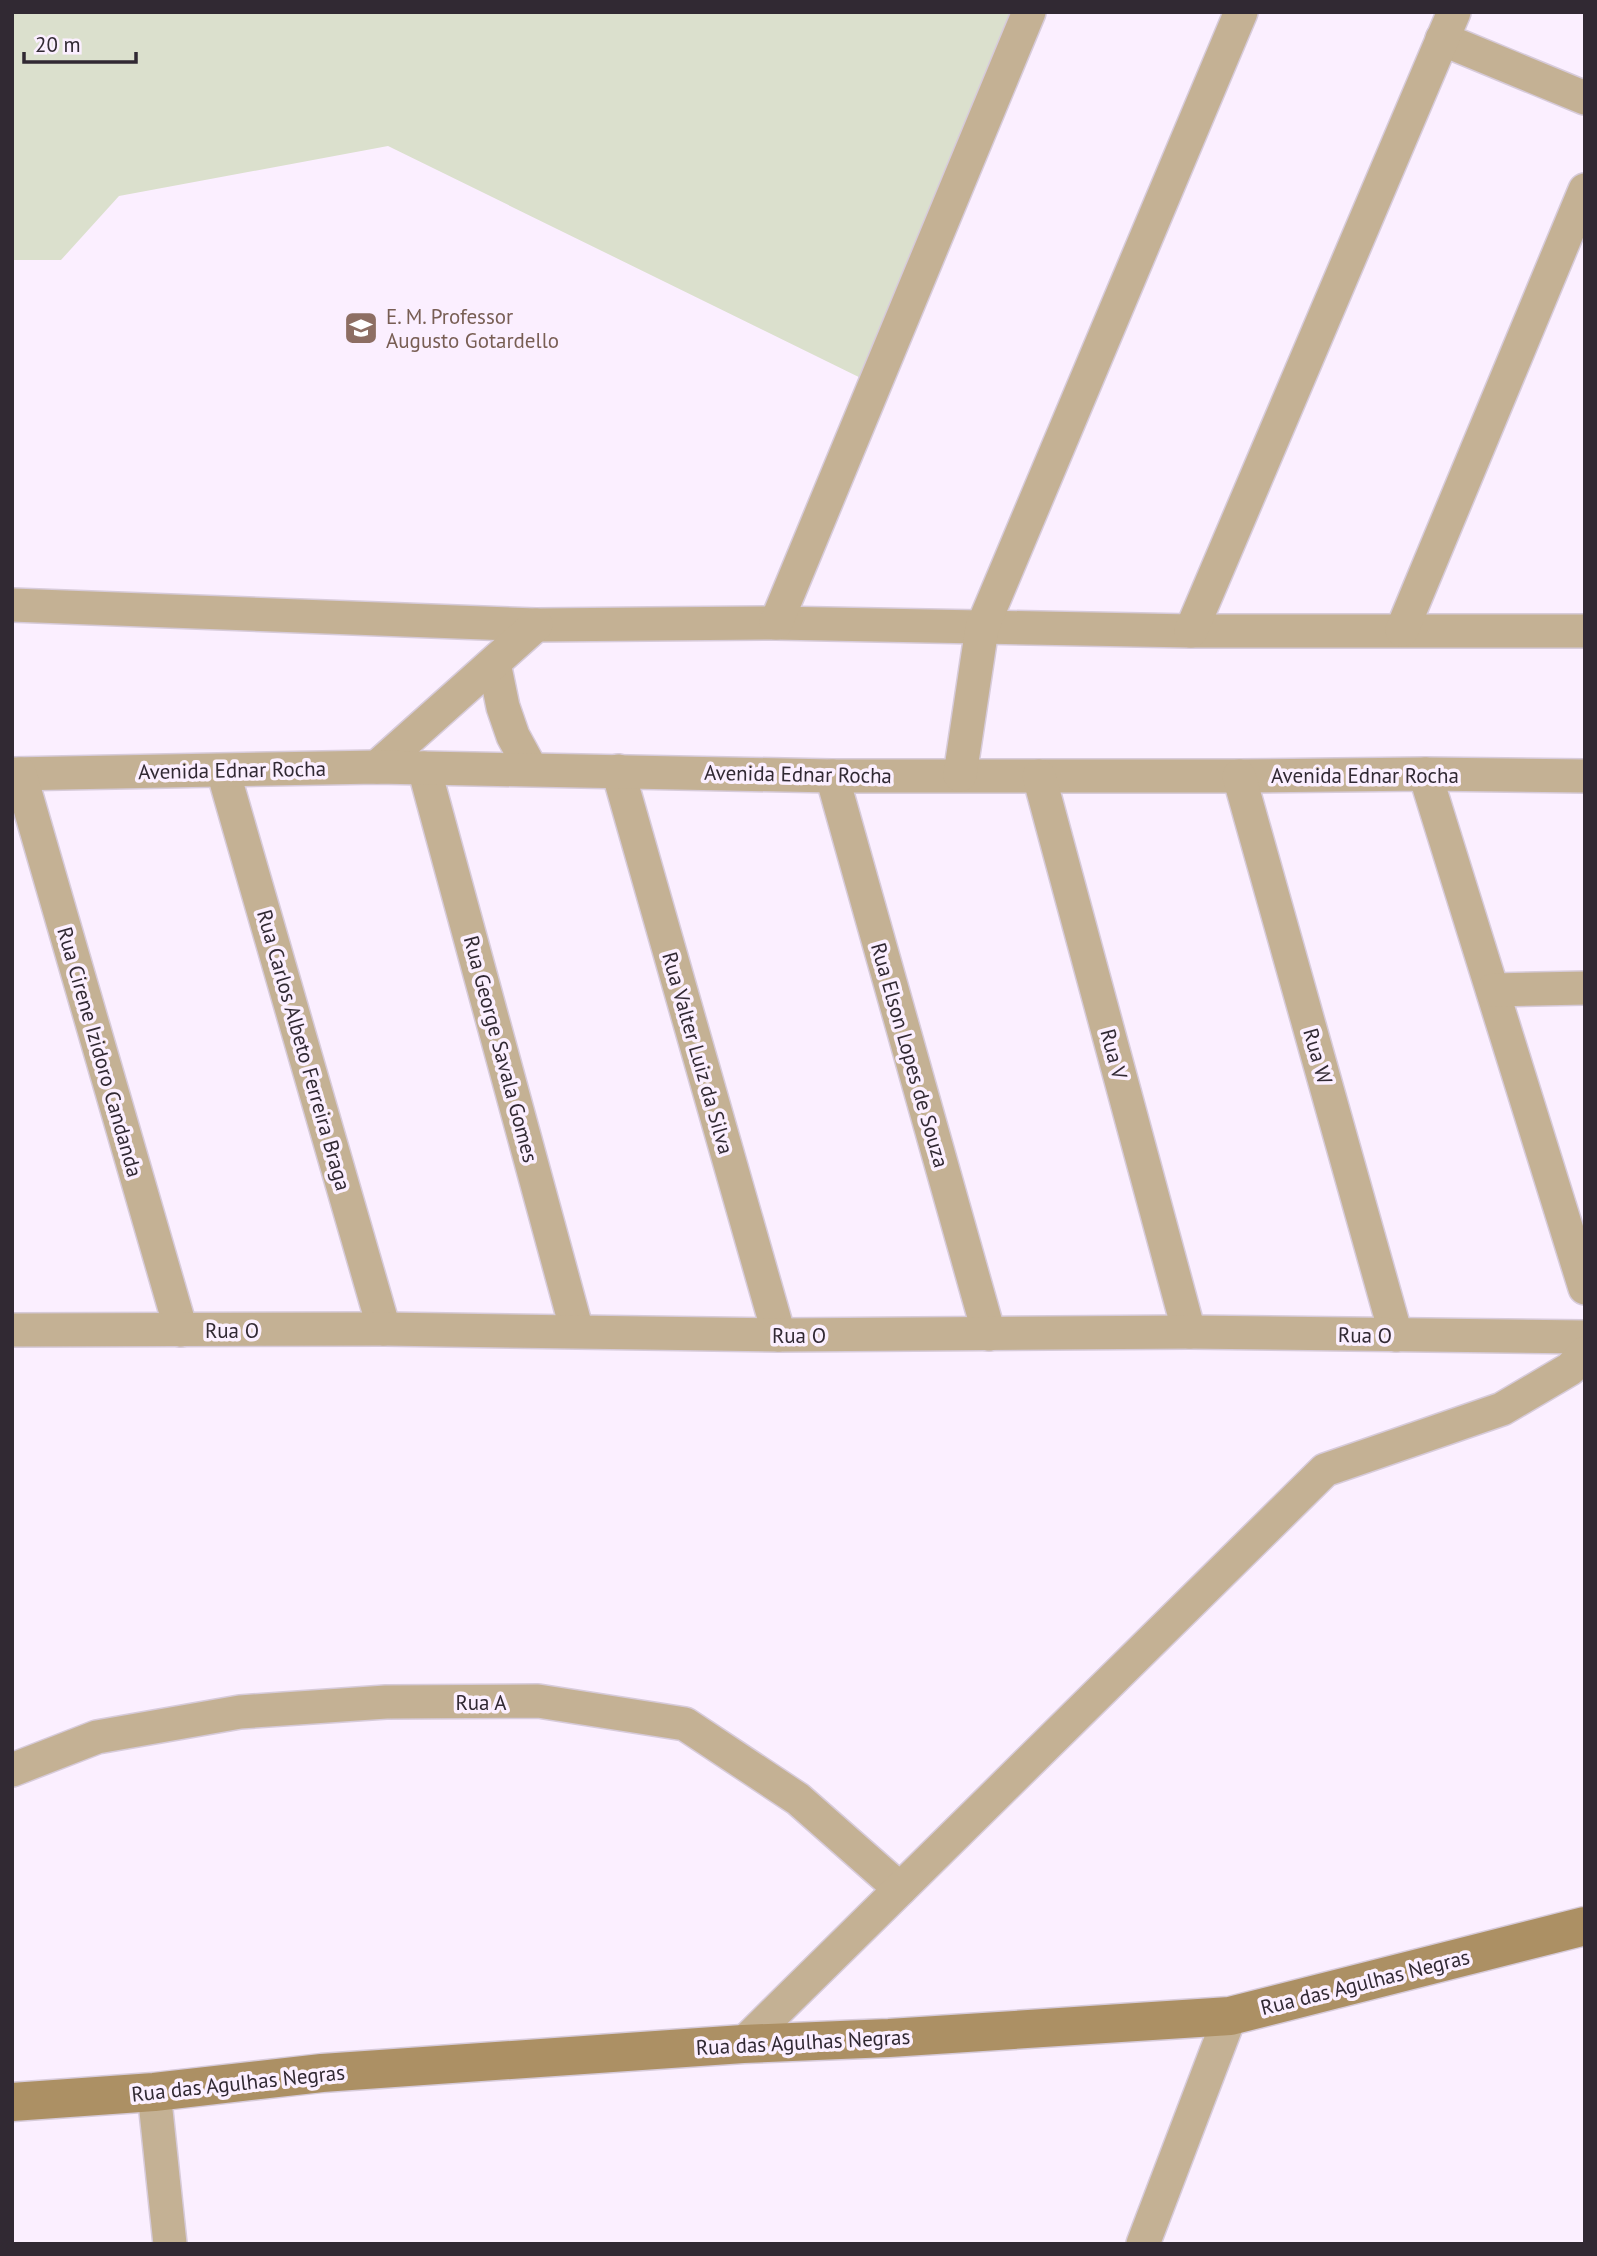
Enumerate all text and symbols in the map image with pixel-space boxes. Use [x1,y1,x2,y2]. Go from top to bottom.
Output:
scale bar [24,21,136,65]
text: 20 m [35,31,81,58]
place label: E. M. Professor Augusto Gotardello [386,303,559,354]
school or university icon: E. M. Professor Augusto Gotardello [342,309,380,347]
street label: Avenida Ednar Rocha [138,755,326,785]
street label: Avenida Ednar Rocha [704,759,892,789]
street label: Avenida Ednar Rocha [1271,762,1459,789]
street label: Rua Carlos Albeto Ferreira Braga [251,906,357,1194]
street label: Rua Cirene Izidoro Candanda [51,924,149,1180]
street label: Rua George Savala Gomes [458,933,544,1165]
street label: Rua Elson Lopes de Souza [865,939,955,1171]
street label: Rua Valter Luiz da Silva [656,949,740,1157]
street label: Rua W [1297,1025,1339,1088]
street label: Rua V [1094,1026,1134,1082]
street label: Rua O [205,1317,259,1344]
street label: Rua O [1338,1321,1392,1349]
street label: Rua O [772,1322,826,1349]
street label: Rua A [455,1689,507,1716]
street label: Rua das Agulhas Negras [1258,1943,1472,2021]
street label: Rua das Agulhas Negras [695,2023,911,2061]
street label: Rua das Agulhas Negras [130,2058,346,2108]

